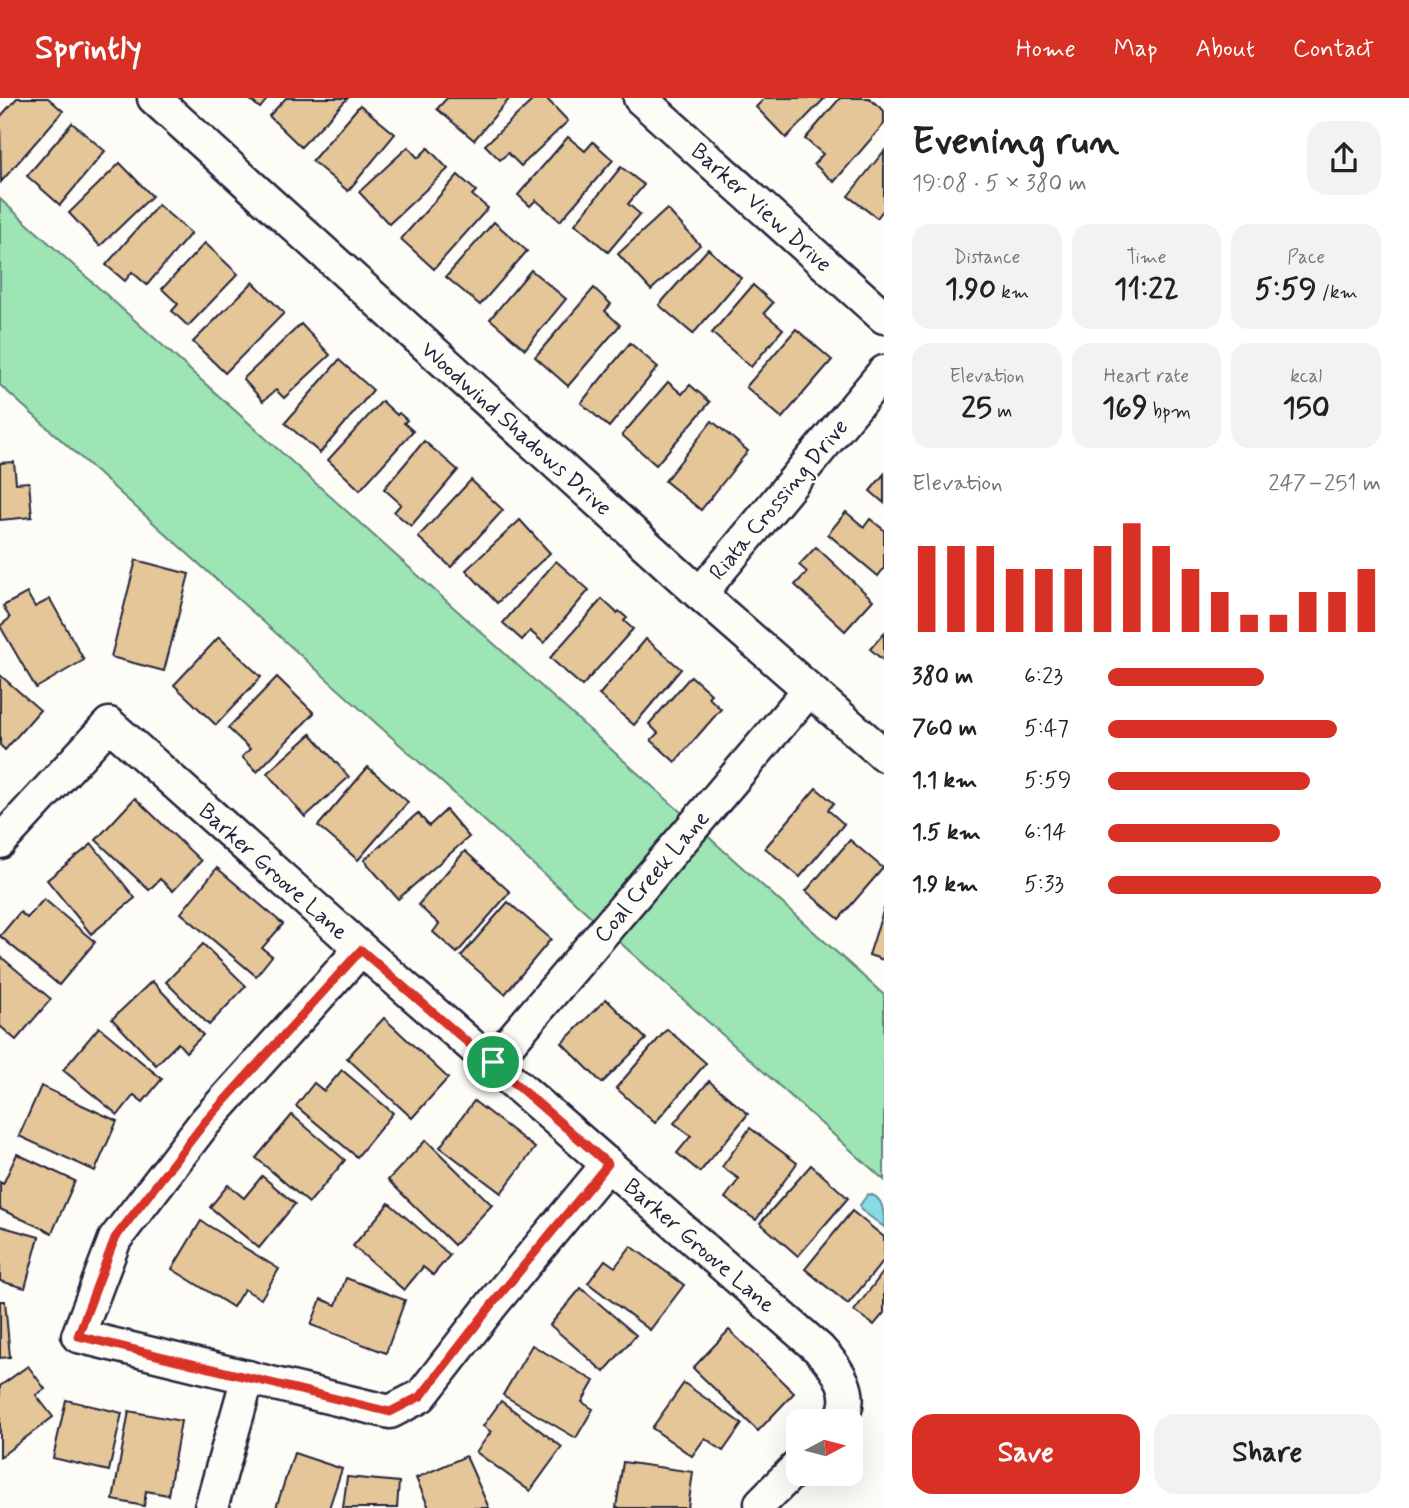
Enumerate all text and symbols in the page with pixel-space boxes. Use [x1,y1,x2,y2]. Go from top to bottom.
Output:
text: Sprintly [35,27,142,71]
text: Home [1016,34,1076,65]
text: Map [1114,34,1158,65]
text: About [1196,34,1255,65]
text: Contact [1293,34,1374,65]
text: Evening run [912,118,1119,167]
button: share [1307,121,1381,195]
street label: Barker View Drive [684,137,838,280]
text: 19:08 · 5 × 380 m [912,169,1087,199]
text: Distance [953,245,1020,270]
text: Time [1127,245,1166,270]
text: Pace [1287,245,1325,270]
text: 1.90 [945,270,996,309]
text: 11:22 [1114,270,1179,309]
text: 5:59 [1255,270,1317,309]
text: km [996,280,1029,305]
text: /km [1317,280,1358,305]
street label: Woodwind Shadows Drive [414,336,618,523]
text: Elevation [949,364,1024,389]
text: Heart rate [1104,364,1189,389]
text: kcal [1290,364,1322,389]
text: 25 [961,389,992,428]
text: 169 [1102,389,1148,428]
text: 150 [1282,389,1330,428]
text: m [992,399,1012,424]
text: bpm [1148,399,1191,424]
street label: Riata Crossing Drive [703,413,856,587]
text: Elevation [912,469,1003,499]
text: 247–251 m [1268,469,1381,499]
text: 380 m [912,662,973,692]
text: 6:23 [1024,662,1063,692]
text: 760 m [912,714,977,744]
text: 5:47 [1024,714,1069,744]
text: 1.1 km [912,766,977,796]
text: 5:59 [1024,766,1071,796]
street label: Barker Groove Lane [191,797,354,948]
street label: Coal Creek Lane [588,805,717,950]
text: 1.5 km [912,818,981,848]
text: 6:14 [1024,818,1066,848]
text: 1.9 km [912,870,978,900]
text: 5:33 [1024,870,1064,900]
pin [463,1032,523,1092]
icon: arrive [474,1043,512,1081]
street label: Barker Groove Lane [616,1172,781,1321]
north arrow [786,1409,863,1486]
map controls [786,1409,863,1486]
button: Save [912,1414,1140,1494]
button: Share [1154,1414,1381,1494]

